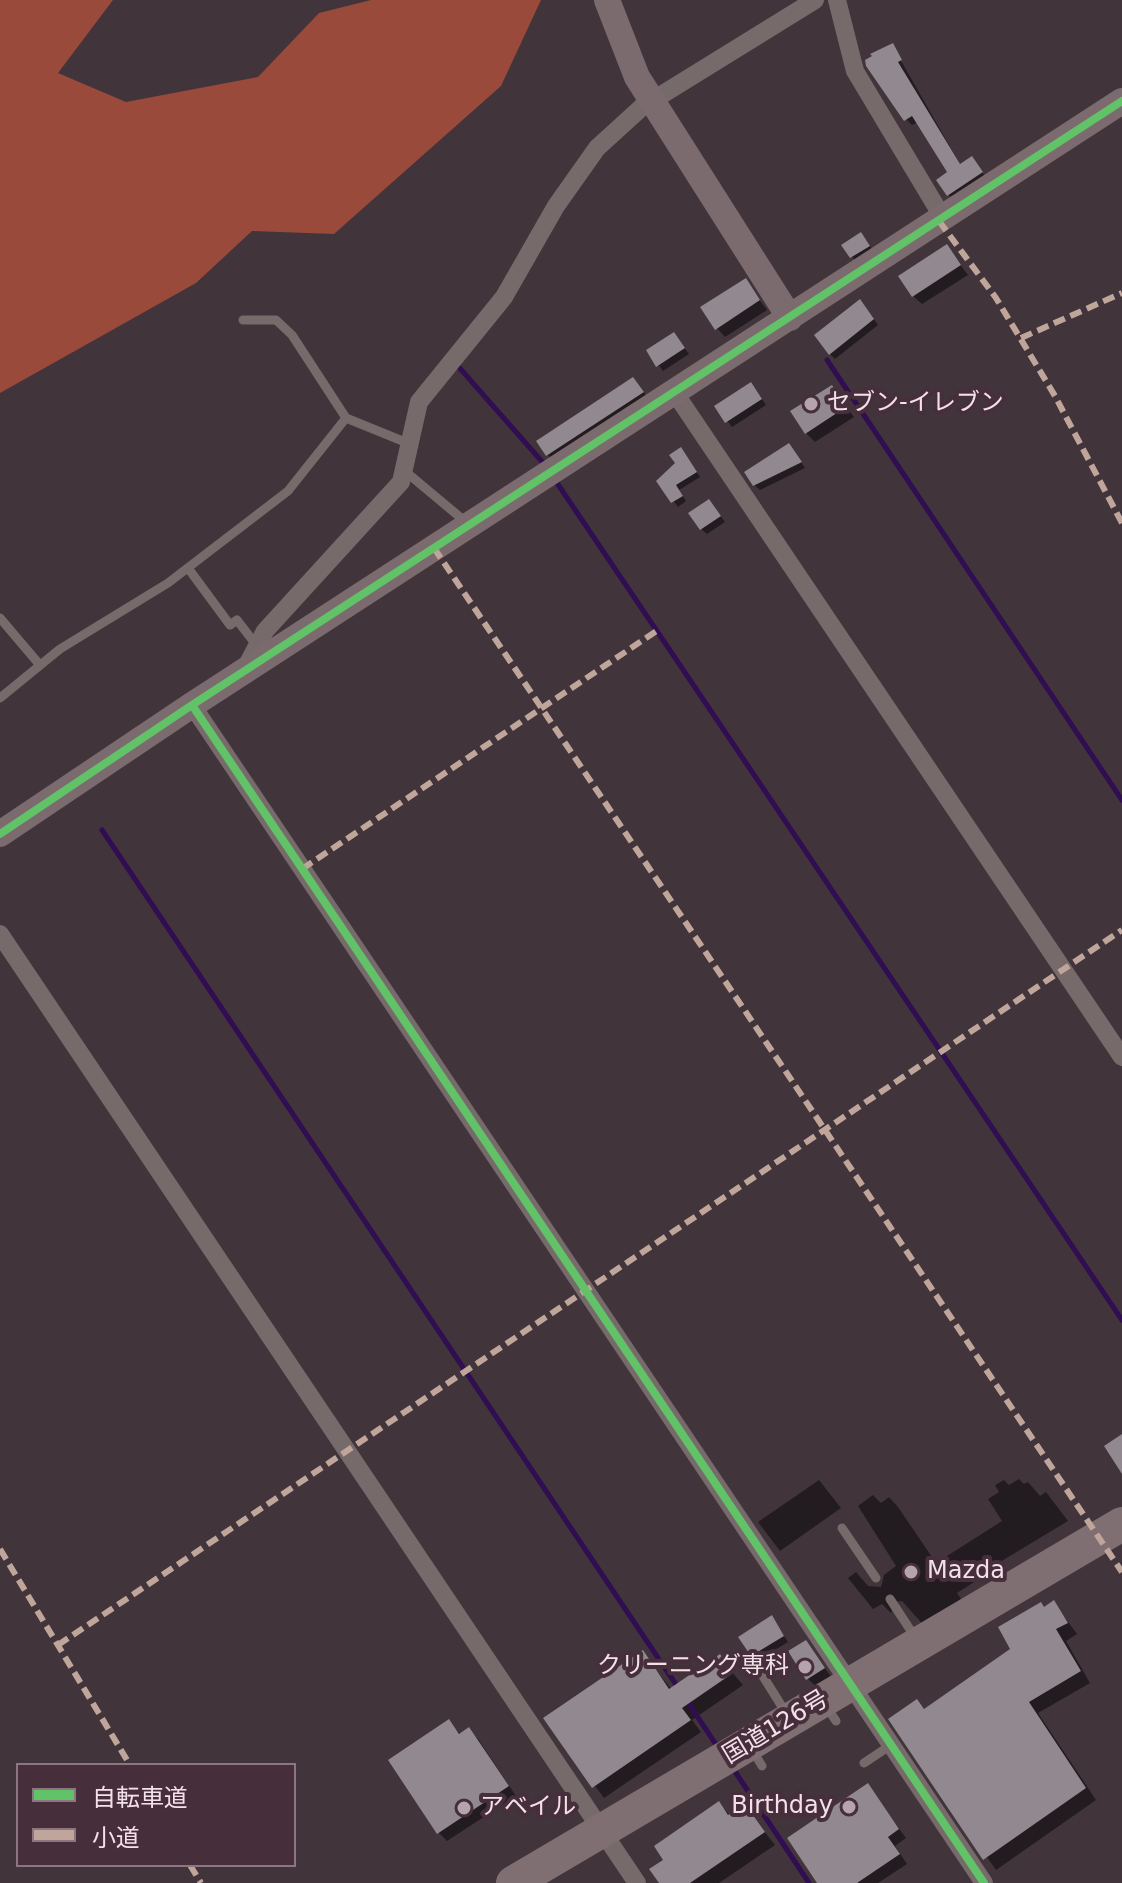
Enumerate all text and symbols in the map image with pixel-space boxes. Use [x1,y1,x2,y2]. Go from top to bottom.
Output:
place label: セブン-イレブン [827,390,1004,418]
marker: セブン-イレブン [802,395,820,413]
place label: Mazda [927,1558,1005,1586]
marker: Mazda [902,1563,920,1581]
place label: クリーニング専科 [597,1653,789,1681]
marker: クリーニング専科 [796,1658,814,1676]
street label: 国道126号 [718,1685,834,1771]
legend [16,1763,296,1867]
text: 自転車道 [92,1784,188,1812]
place label: Birthday [731,1793,833,1821]
place label: アベイル [480,1794,576,1822]
marker: Birthday [840,1798,858,1816]
marker: アベイル [455,1799,473,1817]
text: 小道 [92,1824,140,1852]

